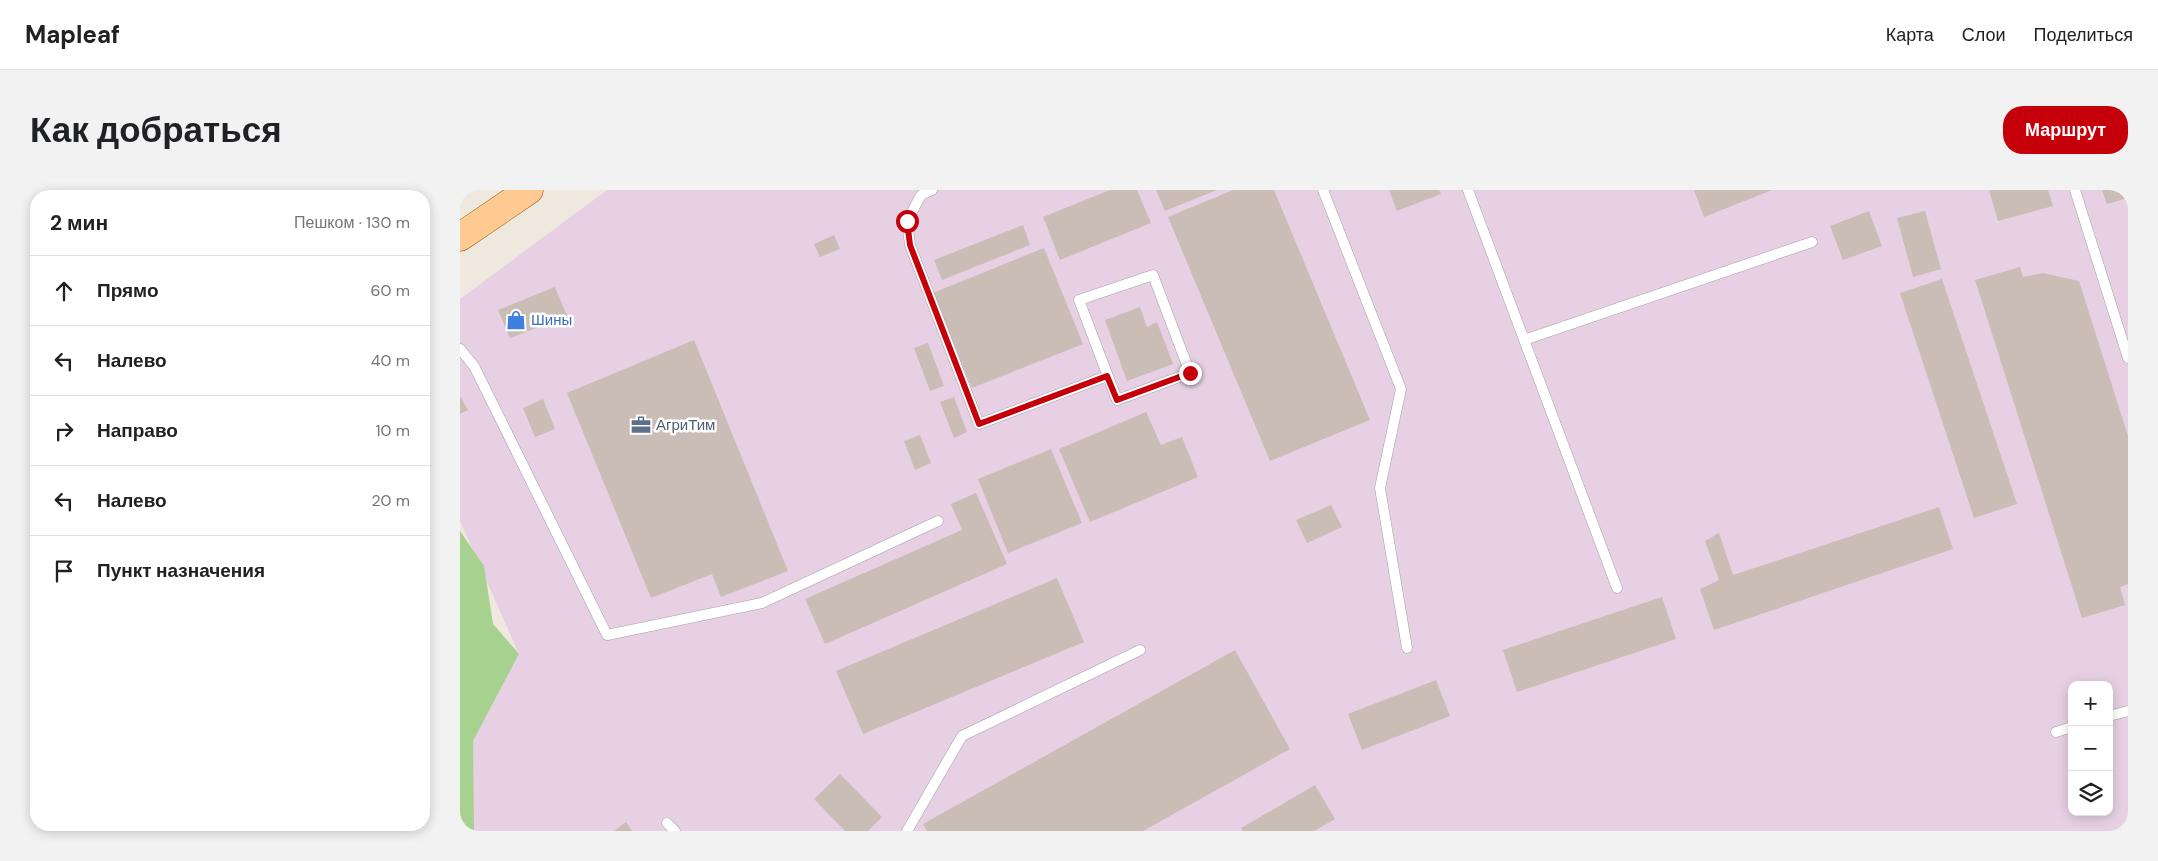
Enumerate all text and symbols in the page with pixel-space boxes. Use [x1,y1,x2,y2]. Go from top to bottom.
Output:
text: Mapleaf [25,19,120,50]
text: Карта [1886,23,1934,47]
text: Слои [1962,23,2006,47]
text: Поделиться [2034,23,2133,47]
button: Маршрут [2003,106,2128,154]
text: Как добраться [30,107,282,153]
text: 2 мин [50,209,108,237]
route start [896,210,919,233]
text: Пешком · 130 m [294,212,410,233]
icon: ahead [50,277,78,305]
text: Прямо [97,278,159,303]
text: 60 m [370,280,410,301]
shop icon: Шины [505,309,527,331]
place label: Шины [531,310,572,330]
icon: left [50,347,78,375]
text: Налево [97,348,167,373]
text: 40 m [371,350,410,371]
route end [1179,362,1202,385]
office icon: АгриТим [630,414,652,436]
place label: АгриТим [656,415,715,435]
icon: right [50,417,78,445]
text: Направо [97,418,178,443]
text: 10 m [376,420,410,441]
icon: left [50,487,78,515]
text: Налево [97,488,167,513]
text: 20 m [371,490,410,511]
icon: arrive [50,557,78,585]
text: Пункт назначения [97,558,265,583]
map controls [2068,681,2113,816]
button: + [2068,681,2113,726]
button: − [2068,726,2113,771]
button: layers [2068,771,2113,816]

